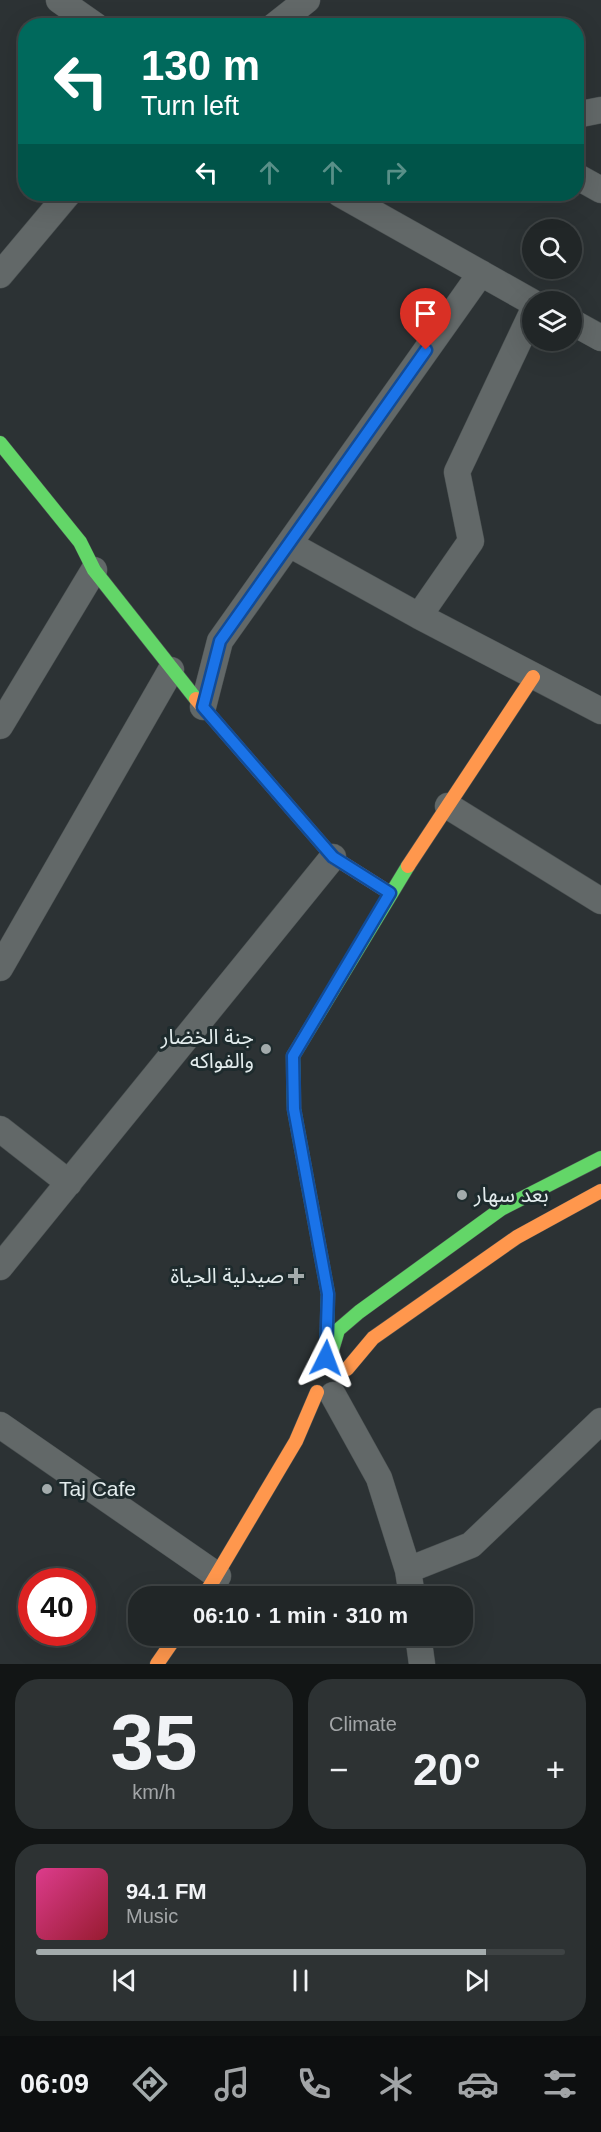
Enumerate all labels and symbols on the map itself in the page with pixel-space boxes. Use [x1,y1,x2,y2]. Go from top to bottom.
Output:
pin [400,288,451,350]
place label: جنة الخضار والفواكه [160,1025,254,1073]
marker: جنة الخضار والفواكه [259,1042,273,1056]
place label: بعد سهار [473,1183,549,1207]
marker: بعد سهار [455,1188,469,1202]
place label: صيدلية الحياة [170,1264,284,1287]
marker: صيدلية الحياة [289,1269,303,1283]
position arrow [294,1326,358,1390]
place label: Taj Cafe [59,1477,136,1500]
marker: Taj Cafe [40,1482,54,1496]
speed limit sign: 40 [18,1568,96,1646]

